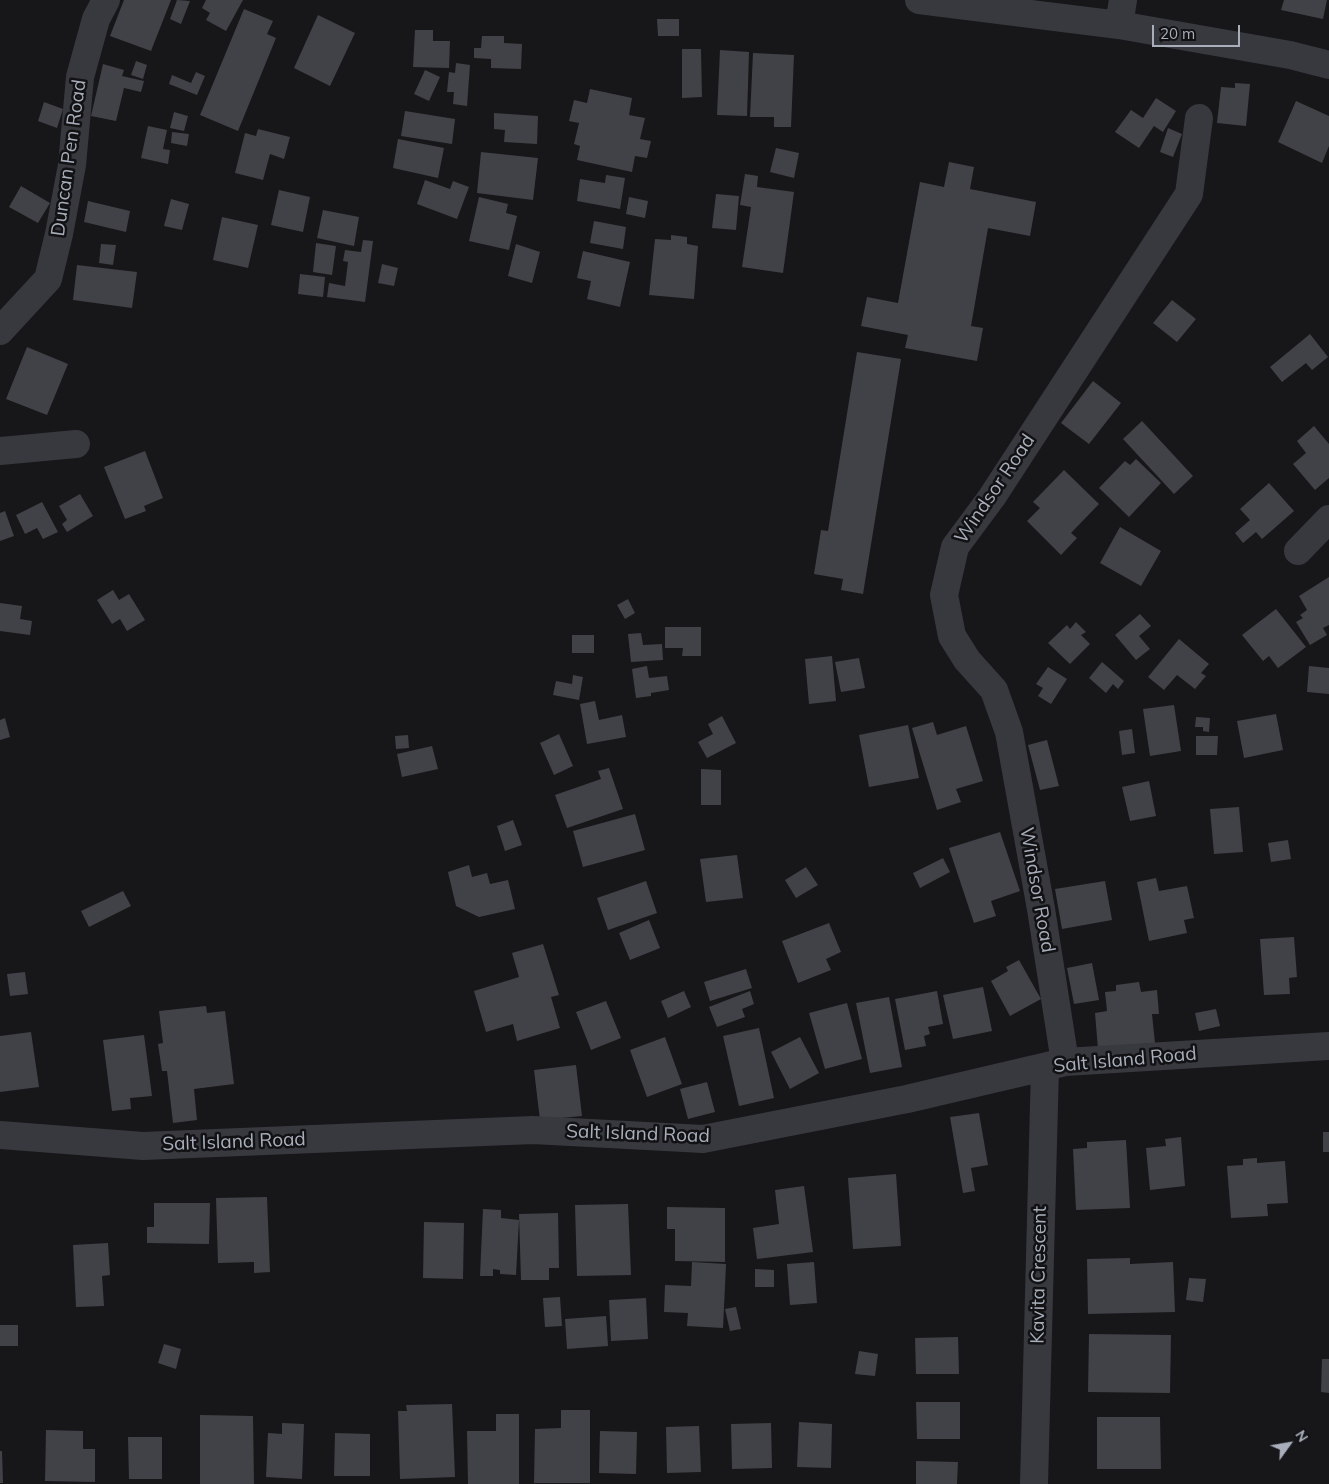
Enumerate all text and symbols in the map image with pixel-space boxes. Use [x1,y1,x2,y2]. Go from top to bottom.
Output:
scale bar [1154,15,1242,47]
text: 20 m [1160,24,1195,43]
street label: Duncan Pen Road [47,78,91,238]
street label: Windsor Road [950,430,1040,548]
street label: Windsor Road [1015,826,1059,954]
street label: Salt Island Road [1052,1042,1198,1078]
street label: Salt Island Road [566,1120,710,1148]
street label: Salt Island Road [162,1128,306,1156]
street label: Kavita Crescent [1026,1206,1052,1344]
north arrow [1264,1419,1314,1469]
text: N [1291,1427,1312,1445]

